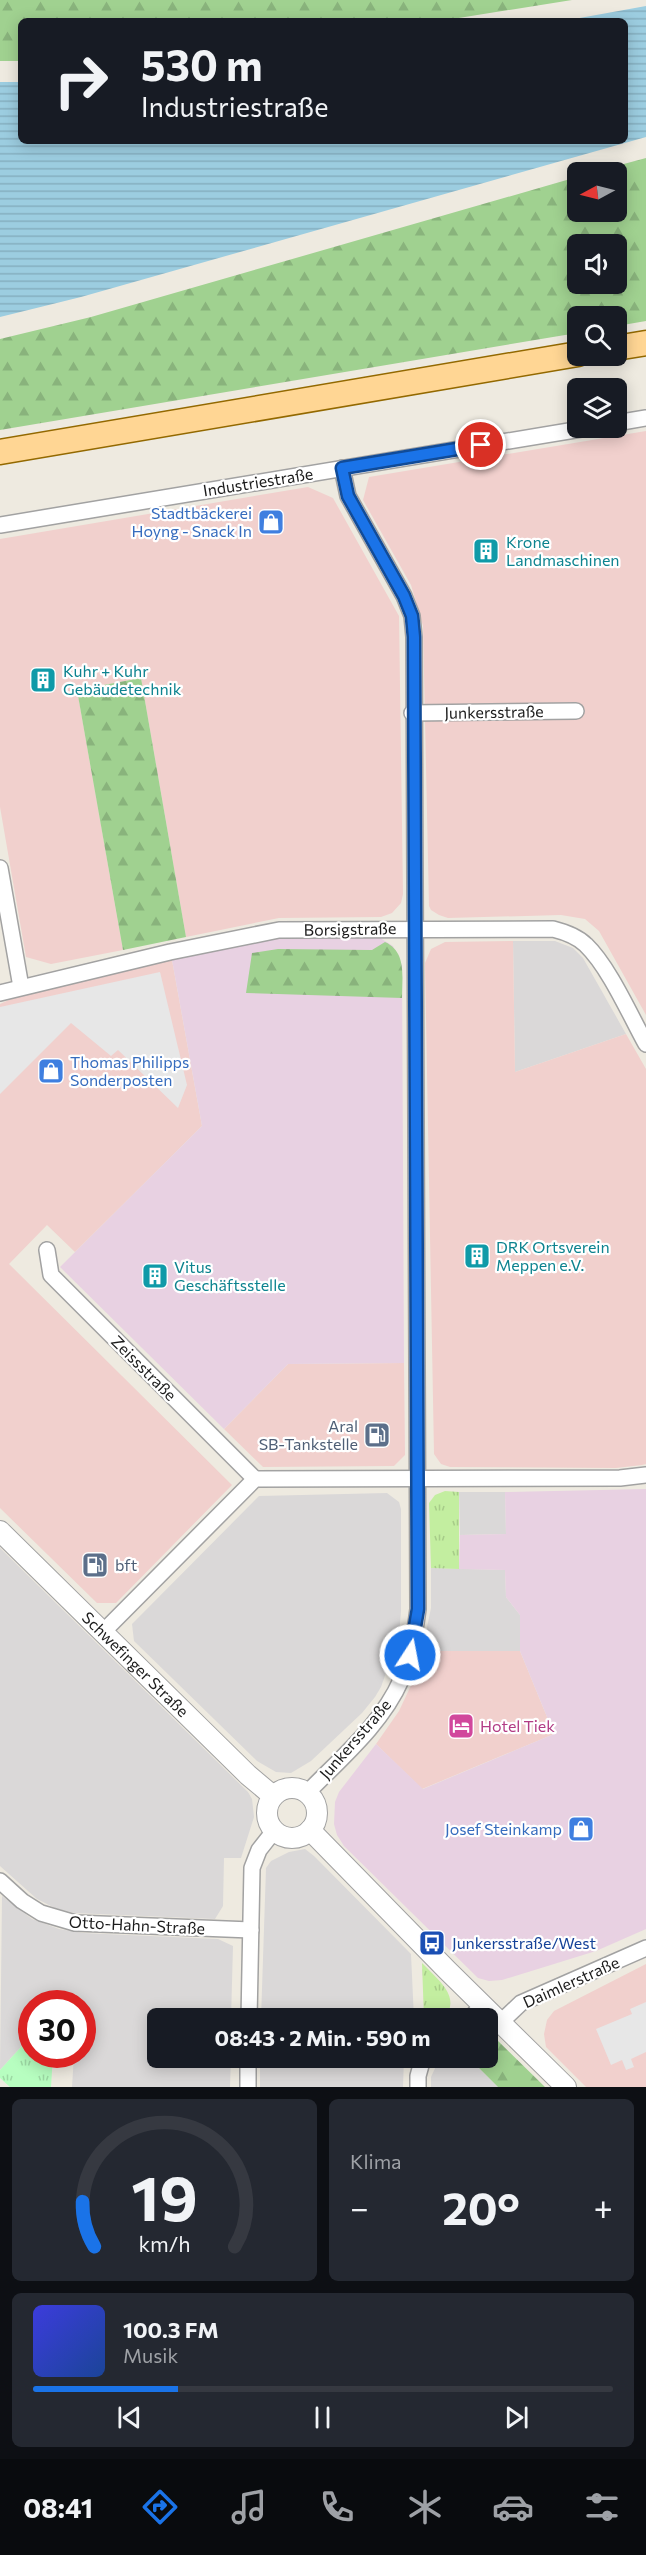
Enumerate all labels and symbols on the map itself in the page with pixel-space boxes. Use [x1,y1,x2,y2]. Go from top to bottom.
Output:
north arrow [567,162,627,222]
pin [455,419,506,470]
street label: Industriestraße [202,463,314,500]
place label: Stadtbäckerei Hoyng - Snack In [132,503,252,540]
shop icon: Stadtbäckerei Hoyng - Snack In [256,507,286,537]
place label: Krone Landmaschinen [506,532,620,569]
building icon: Krone Landmaschinen [471,536,501,566]
place label: Kuhr + Kuhr Gebäudetechnik [63,661,182,698]
building icon: Kuhr + Kuhr Gebäudetechnik [28,665,58,695]
street label: Junkersstraße [444,701,544,722]
street label: Borsigstraße [304,918,396,939]
place label: Thomas Philipps Sonderposten [70,1052,189,1089]
shop icon: Thomas Philipps Sonderposten [36,1056,66,1086]
place label: DRK Ortsverein Meppen e.V. [496,1237,610,1274]
building icon: DRK Ortsverein Meppen e.V. [462,1241,492,1271]
place label: Vitus Geschäftsstelle [174,1257,286,1294]
building icon: Vitus Geschäftsstelle [140,1261,170,1291]
street label: Zeissstraße [108,1331,181,1404]
place label: Aral SB-Tankstelle [259,1416,358,1453]
fuel station icon: Aral SB-Tankstelle [362,1420,392,1450]
fuel station icon: bft [80,1550,110,1580]
place label: bft [115,1555,138,1574]
street label: Schwefinger Straße [79,1607,193,1720]
position arrow [378,1623,442,1687]
street label: Junkersstraße [315,1695,394,1782]
hotel icon: Hotel Tiek [446,1711,476,1741]
place label: Hotel Tiek [480,1716,555,1735]
shop icon: Josef Steinkamp [566,1814,596,1844]
place label: Josef Steinkamp [445,1819,562,1838]
street label: Otto-Hahn-Straße [68,1911,206,1938]
bus stop icon: Junkersstraße/West [417,1928,447,1958]
place label: Junkersstraße/West [452,1933,596,1952]
street label: Daimlerstraße [520,1952,622,2011]
speed limit sign: 30 [18,1990,96,2068]

